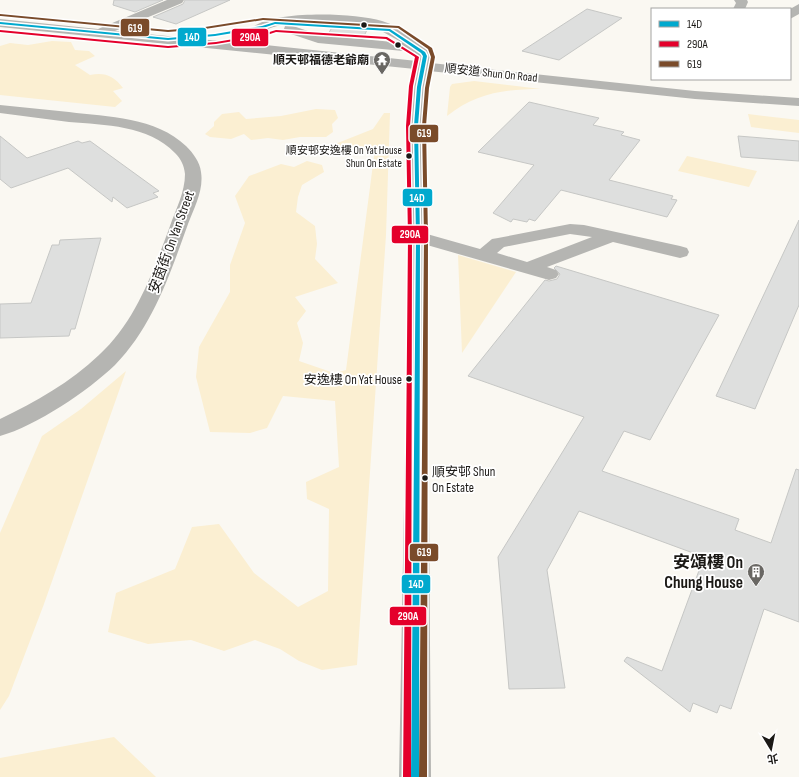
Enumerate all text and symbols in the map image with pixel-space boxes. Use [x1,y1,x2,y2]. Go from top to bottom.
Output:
legend [651,8,791,80]
text: 14D [687,17,702,32]
line badge: 619 [120,18,150,37]
unlabelled marker [359,20,369,30]
text: 619 [128,22,142,35]
line badge: 14D [177,27,207,47]
line badge: 290A [231,28,269,47]
text: 14D [184,31,200,44]
text: 290A [240,31,261,44]
text: 290A [687,37,709,52]
unlabelled marker [393,40,403,50]
temple icon: 順天邨福德老爺廟 [372,50,392,75]
place label: 順天邨福德老爺廟 [273,53,369,68]
text: 619 [687,57,702,72]
street label: 順安道 Shun On Road [444,61,538,86]
line badge: 619 [409,124,439,143]
text: 619 [417,127,431,140]
place label: 順安邨安逸樓 On Yat House Shun On Estate [286,144,402,170]
marker: 順安邨安逸樓 On Yat House Shun On Estate [404,151,414,161]
line badge: 14D [402,188,433,207]
street label: 安茵街 On Yan Street [145,189,198,296]
text: 14D [409,192,425,205]
line badge: 290A [391,225,429,244]
text: 290A [400,228,421,241]
place label: 安逸樓 On Yat House [304,372,402,388]
marker: 安逸樓 On Yat House [404,374,414,384]
place label: 順安邨 Shun On Estate [432,464,495,496]
marker: 順安邨 Shun On Estate [420,473,430,483]
line badge: 619 [409,543,439,562]
text: 619 [417,546,431,559]
place label: 安頌樓 On Chung House [664,553,743,593]
building icon: 安頌樓 On Chung House [746,562,766,587]
line badge: 14D [401,574,431,594]
text: 14D [408,578,424,591]
line badge: 290A [389,606,427,626]
text: 290A [398,610,419,623]
north arrow [751,729,791,769]
text: 北 [766,751,779,766]

